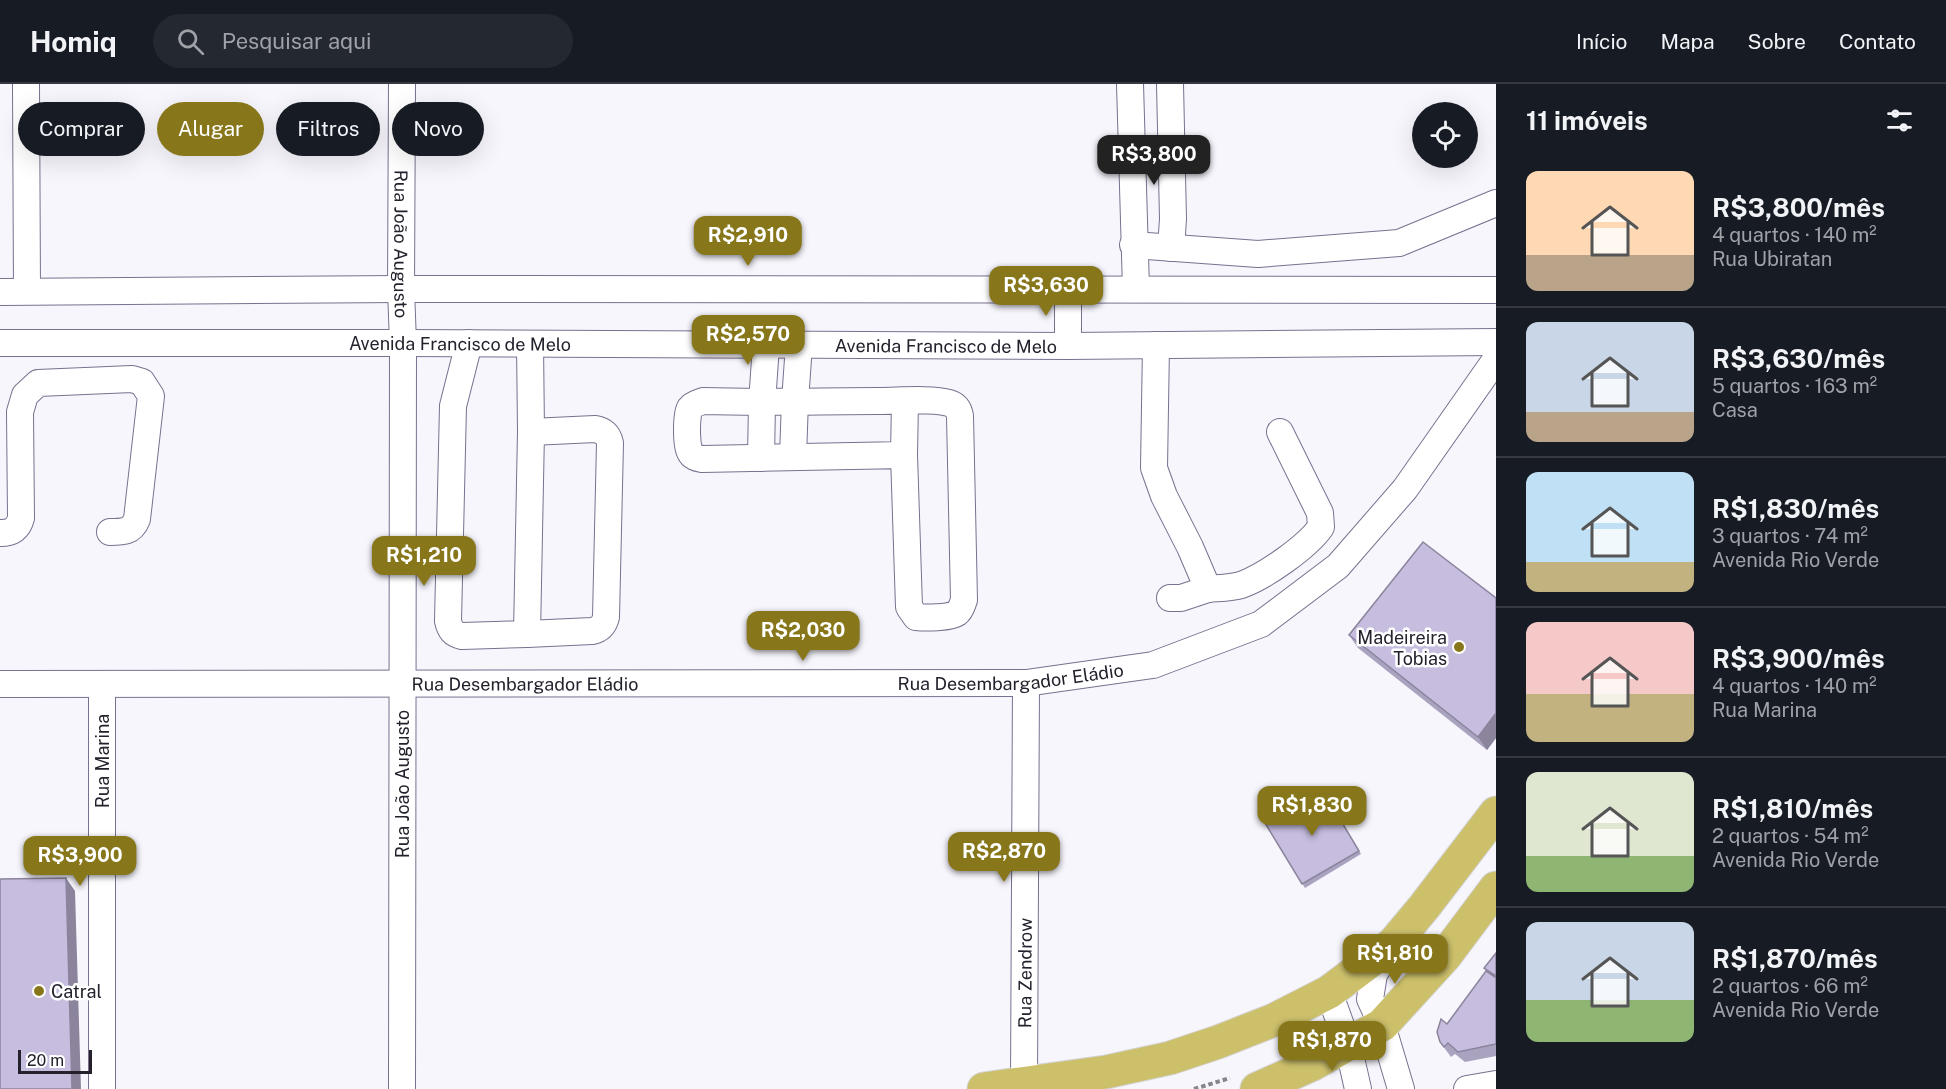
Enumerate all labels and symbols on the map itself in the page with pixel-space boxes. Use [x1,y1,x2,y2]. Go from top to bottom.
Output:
pin: R$3,800 [1099,135,1209,186]
street label: Rua João Augusto [390,170,413,319]
pin: R$2,910 [693,216,803,267]
pin: R$3,630 [991,266,1101,317]
pin: R$2,570 [693,315,803,366]
street label: Avenida Francisco de Melo [349,333,571,354]
street label: Avenida Francisco de Melo [835,334,1057,356]
pin: R$1,210 [369,536,479,587]
pin: R$2,030 [748,611,858,662]
place label: Madeireira Tobias [1357,627,1447,669]
marker: Madeireira Tobias [1452,640,1466,654]
street label: Rua Desembargador Eládio [898,659,1125,694]
street label: Rua Desembargador Eládio [412,673,638,694]
street label: Rua João Augusto [392,710,413,858]
street label: Rua Marina [92,714,113,808]
pin: R$1,830 [1257,786,1367,837]
pin: R$2,870 [949,832,1059,883]
pin: R$3,900 [25,836,135,887]
street label: Rua Zendrow [1014,918,1035,1028]
pin: R$1,810 [1340,934,1450,985]
place label: Catral [51,981,102,1002]
marker: Catral [32,984,46,998]
pin: R$1,870 [1277,1021,1387,1072]
scale bar [18,1047,92,1074]

